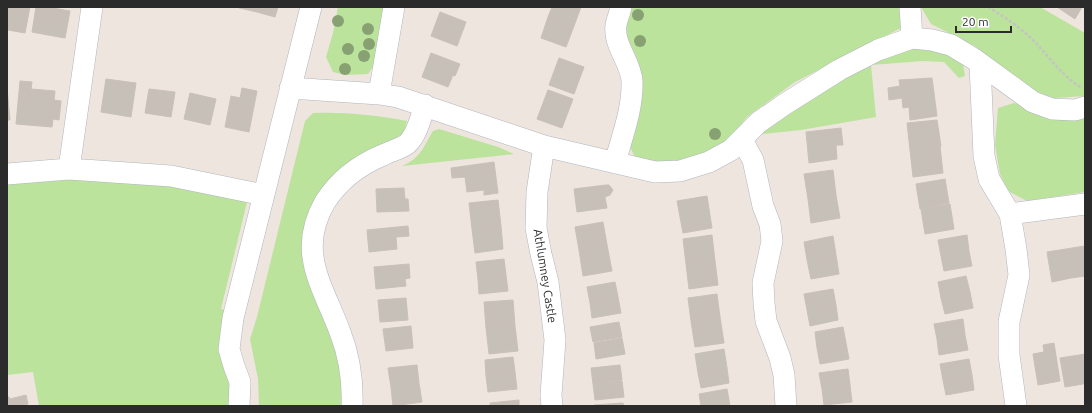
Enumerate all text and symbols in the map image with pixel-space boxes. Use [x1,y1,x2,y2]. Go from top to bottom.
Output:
scale bar [956,8,1011,34]
text: 20 m [962,15,989,28]
street label: Athlumney Castle [532,228,559,324]

